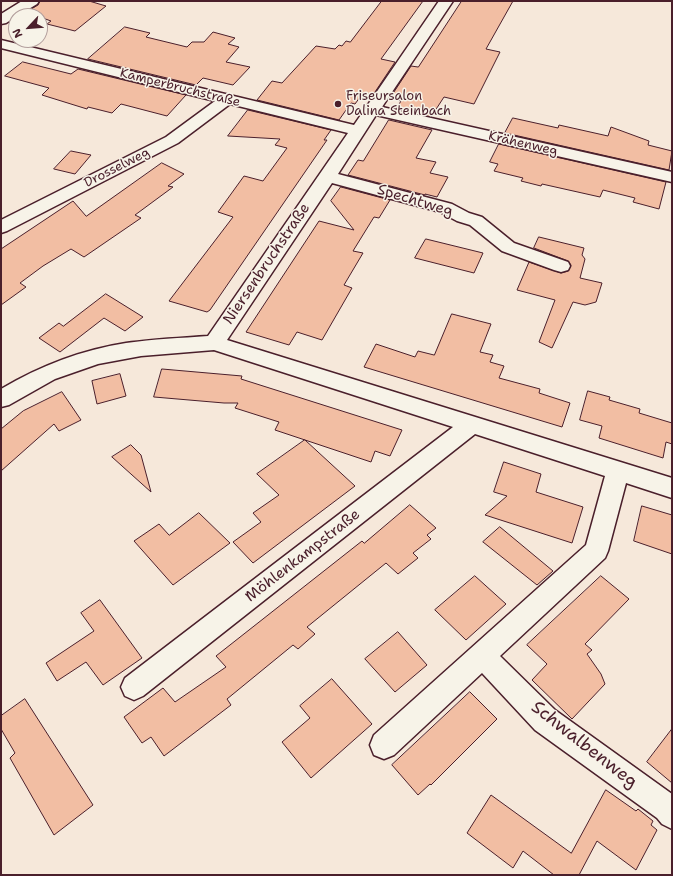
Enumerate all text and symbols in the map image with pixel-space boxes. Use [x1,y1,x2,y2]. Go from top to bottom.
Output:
north arrow [8,8,48,48]
text: N [9,26,26,40]
street label: Kamperbruchstraße [118,65,242,111]
place label: Friseursalon Dalina Steinbach [346,89,451,120]
marker: Friseursalon Dalina Steinbach [333,99,343,109]
street label: Krähenweg [487,128,559,160]
street label: Drosselweg [82,145,152,191]
street label: Spechtweg [375,181,455,221]
street label: Niersenbruchstraße [220,200,314,328]
street label: Möhlenkampstraße [242,506,364,606]
street label: Schwalbenweg [526,697,642,793]

